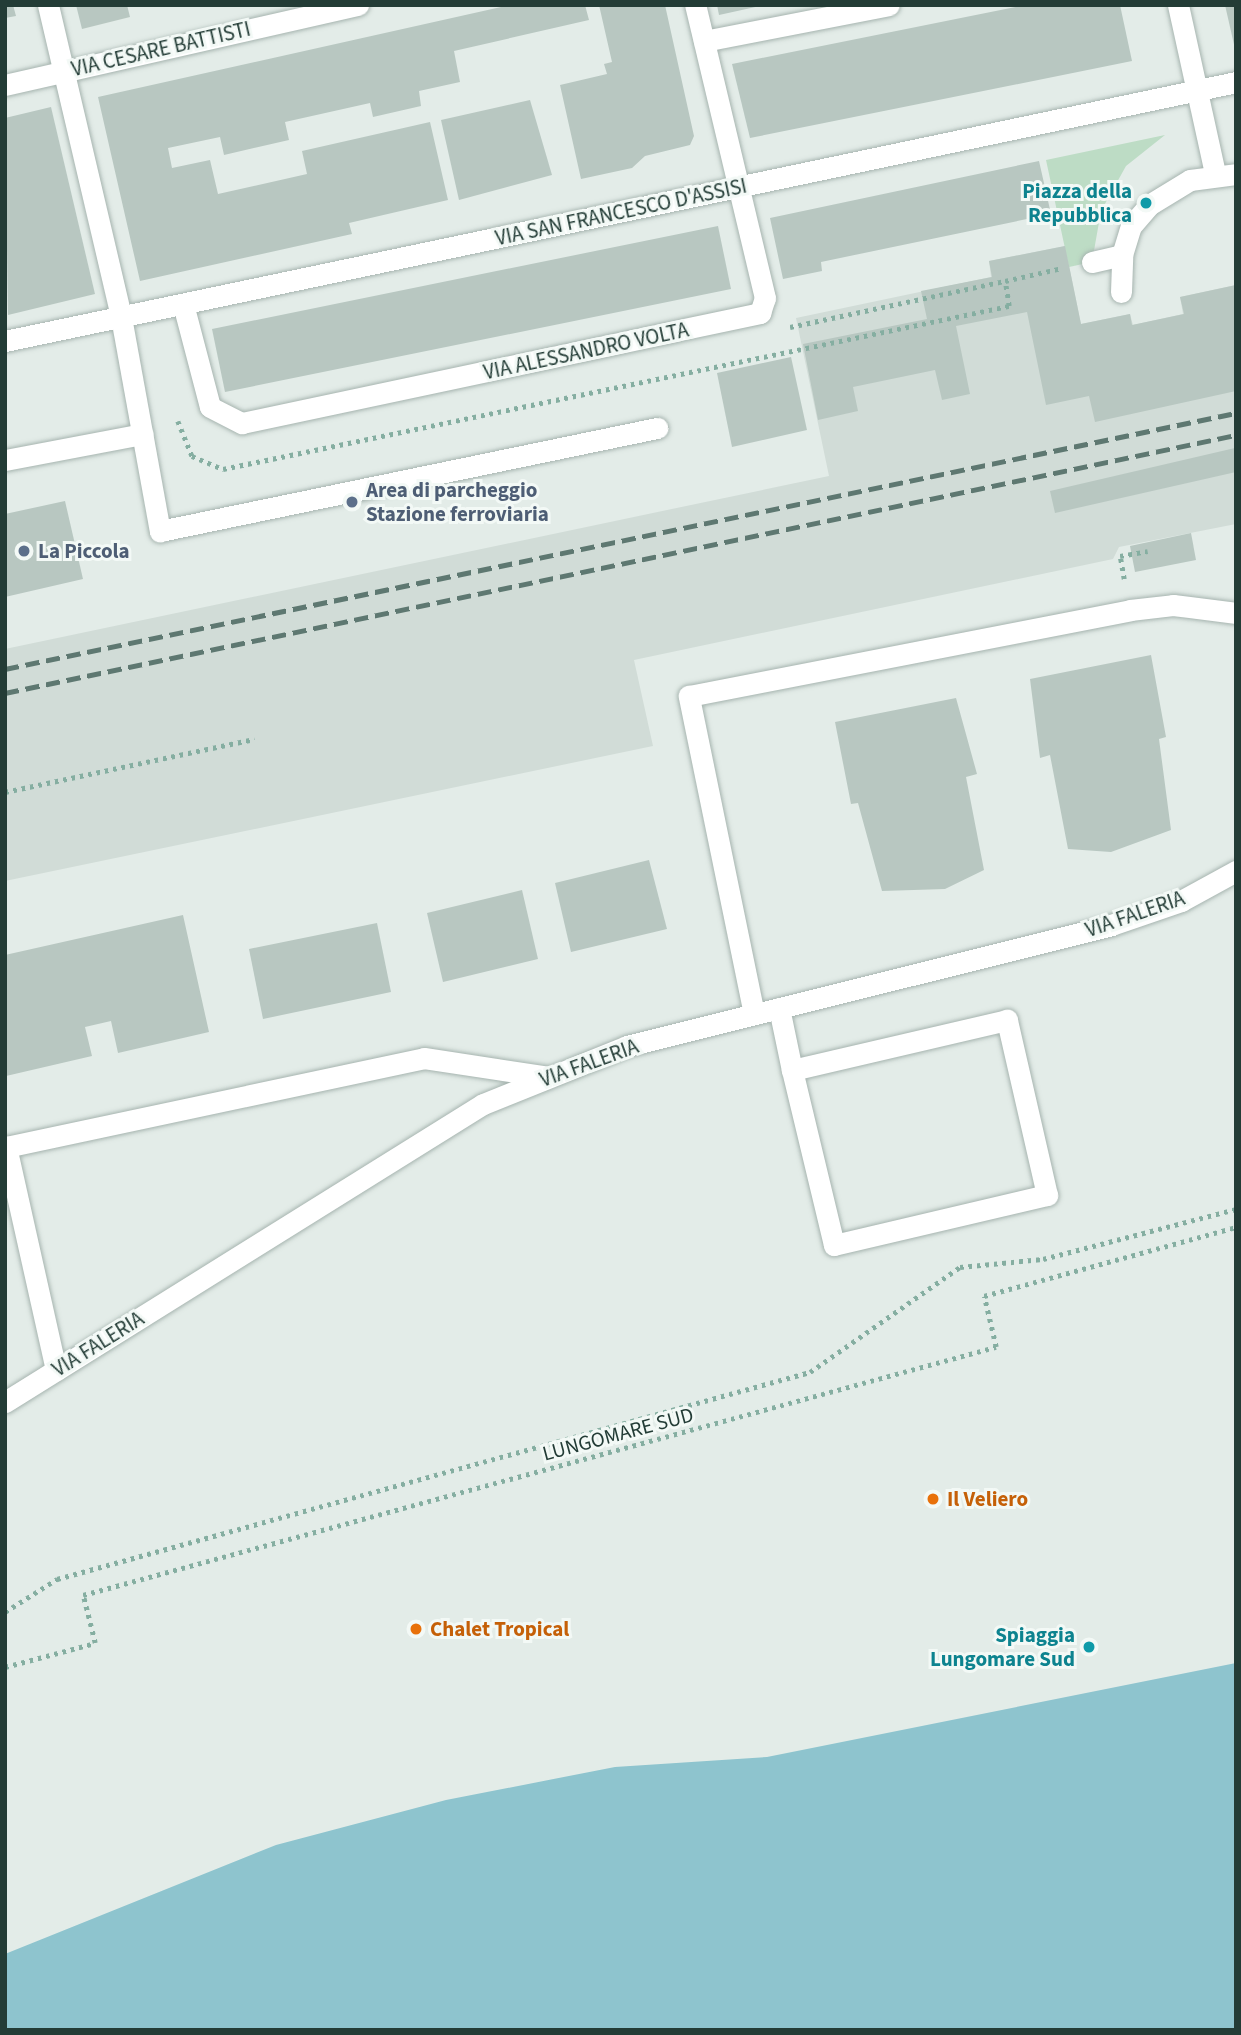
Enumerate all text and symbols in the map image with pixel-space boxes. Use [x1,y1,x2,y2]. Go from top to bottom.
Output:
street label: VIA CESARE BATTISTI [69,16,253,82]
street label: VIA SAN FRANCESCO D'ASSISI [493,173,749,251]
place label: Piazza della Repubblica [1022,178,1132,228]
marker: Piazza della Repubblica [1138,195,1154,211]
street label: VIA ALESSANDRO VOLTA [481,317,691,385]
place label: Area di parcheggio Stazione ferroviaria [366,477,549,527]
marker: Area di parcheggio Stazione ferroviaria [344,494,360,510]
place label: La Piccola [38,538,130,564]
marker: La Piccola [16,543,32,559]
street label: VIA FALERIA [1082,885,1188,943]
street label: VIA FALERIA [536,1034,642,1092]
street label: VIA FALERIA [48,1306,148,1382]
street label: LUNGOMARE SUD [540,1402,696,1466]
place label: Il Veliero [947,1486,1028,1512]
marker: Il Veliero [925,1491,941,1507]
place label: Chalet Tropical [430,1616,569,1642]
marker: Chalet Tropical [408,1621,424,1637]
place label: Spiaggia Lungomare Sud [930,1622,1075,1672]
marker: Spiaggia Lungomare Sud [1081,1639,1097,1655]

